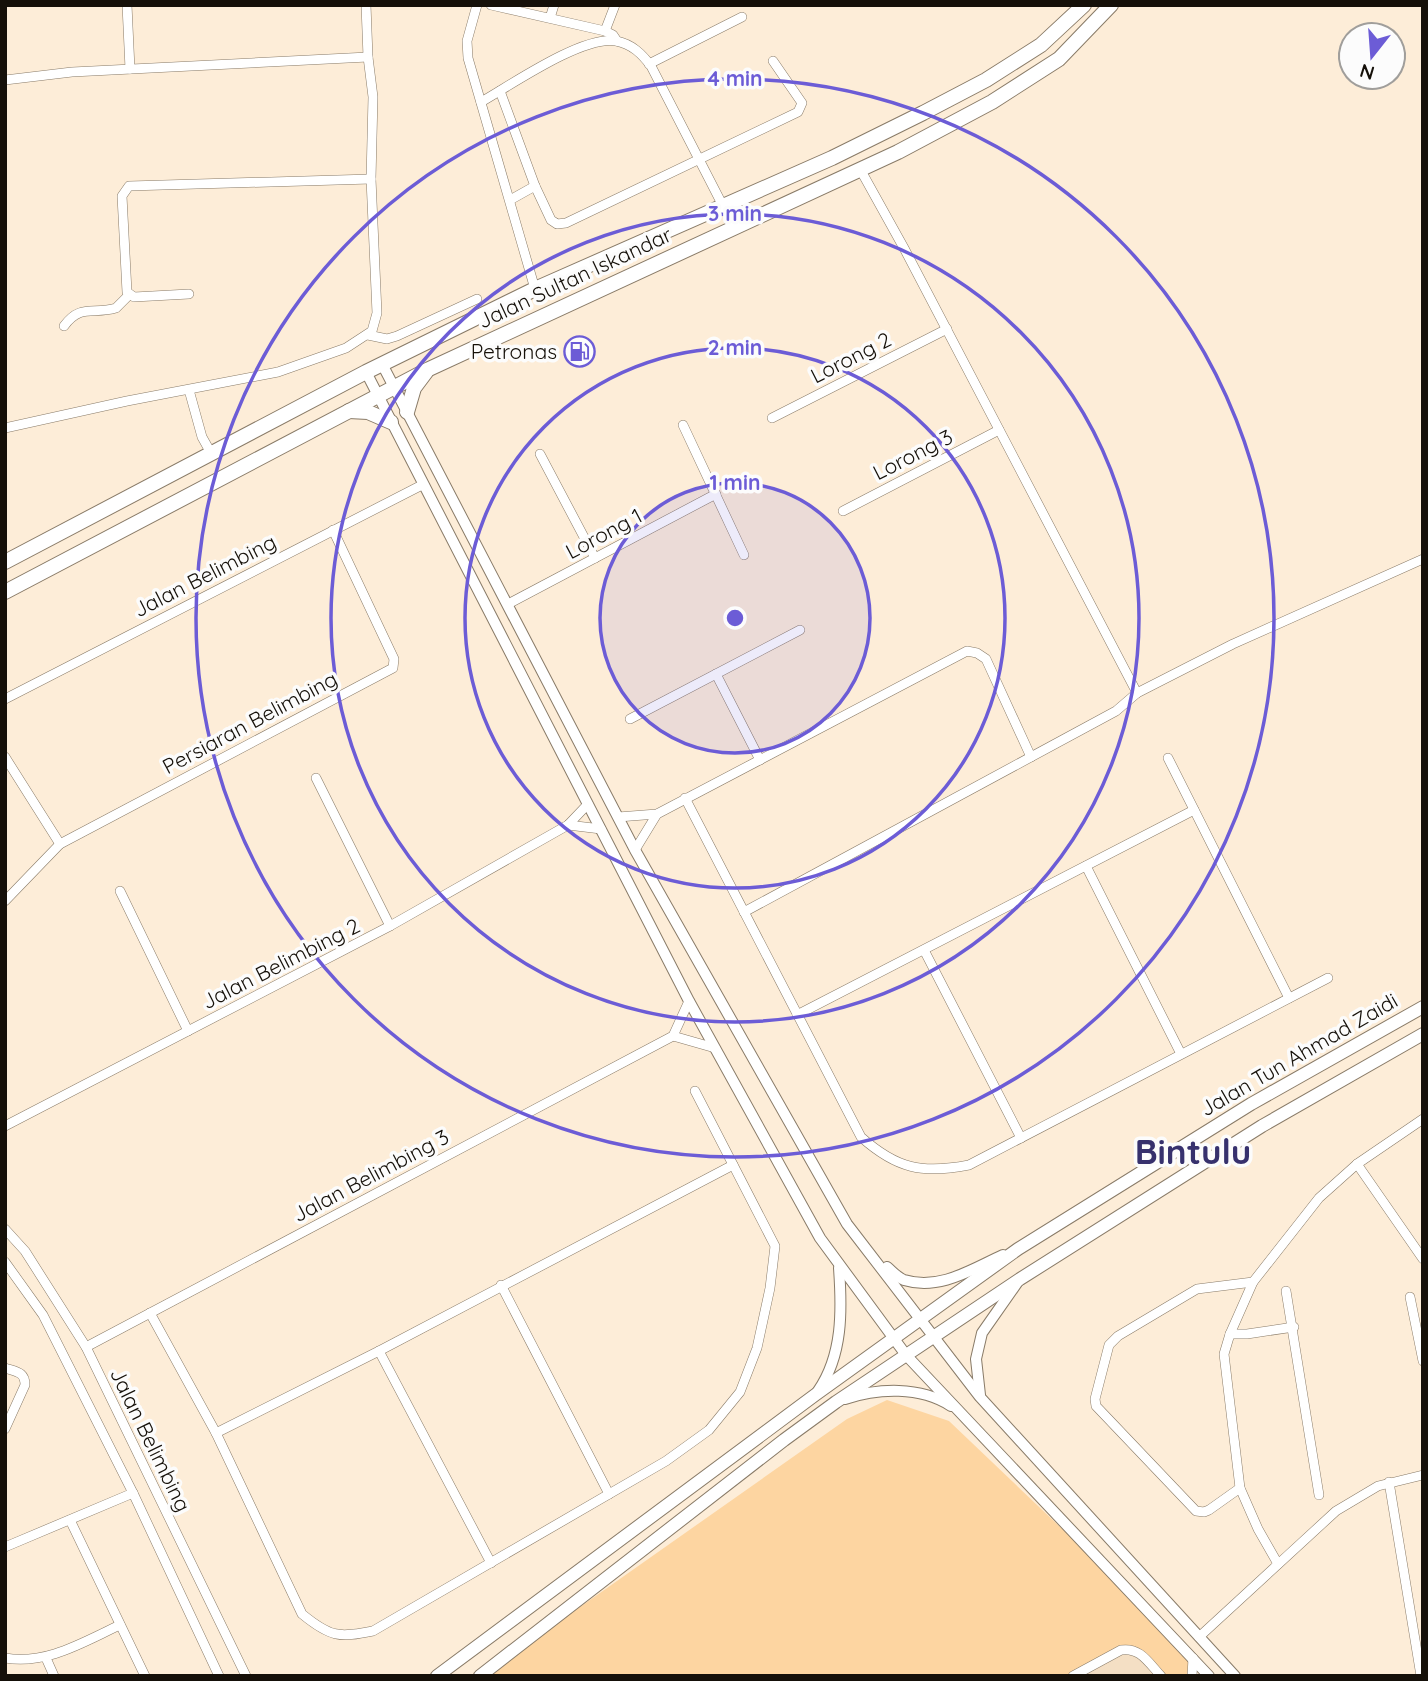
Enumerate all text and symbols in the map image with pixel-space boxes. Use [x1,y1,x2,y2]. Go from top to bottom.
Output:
north arrow [1337,21,1407,91]
text: N [1357,59,1377,86]
text: 4 min [707,65,763,91]
text: 3 min [708,200,762,226]
street label: Jalan Sultan Iskandar [473,221,676,333]
street label: Lorong 2 [806,326,895,388]
text: 2 min [708,334,762,360]
fuel station icon: Petronas [563,335,597,369]
place label: Petronas [471,338,557,364]
street label: Lorong 3 [868,423,957,485]
text: 1 min [710,469,760,495]
street label: Lorong 1 [561,502,646,564]
street label: Jalan Belimbing [129,528,280,622]
centre of rings [723,606,747,630]
street label: Persiaran Belimbing [158,665,341,779]
street label: Jalan Belimbing 2 [197,912,364,1014]
street label: Jalan Tun Ahmad Zaidi [1195,987,1402,1121]
street label: Jalan Belimbing 3 [288,1123,453,1227]
district label: Bintulu [1135,1129,1251,1173]
street label: Jalan Belimbing [105,1363,197,1516]

